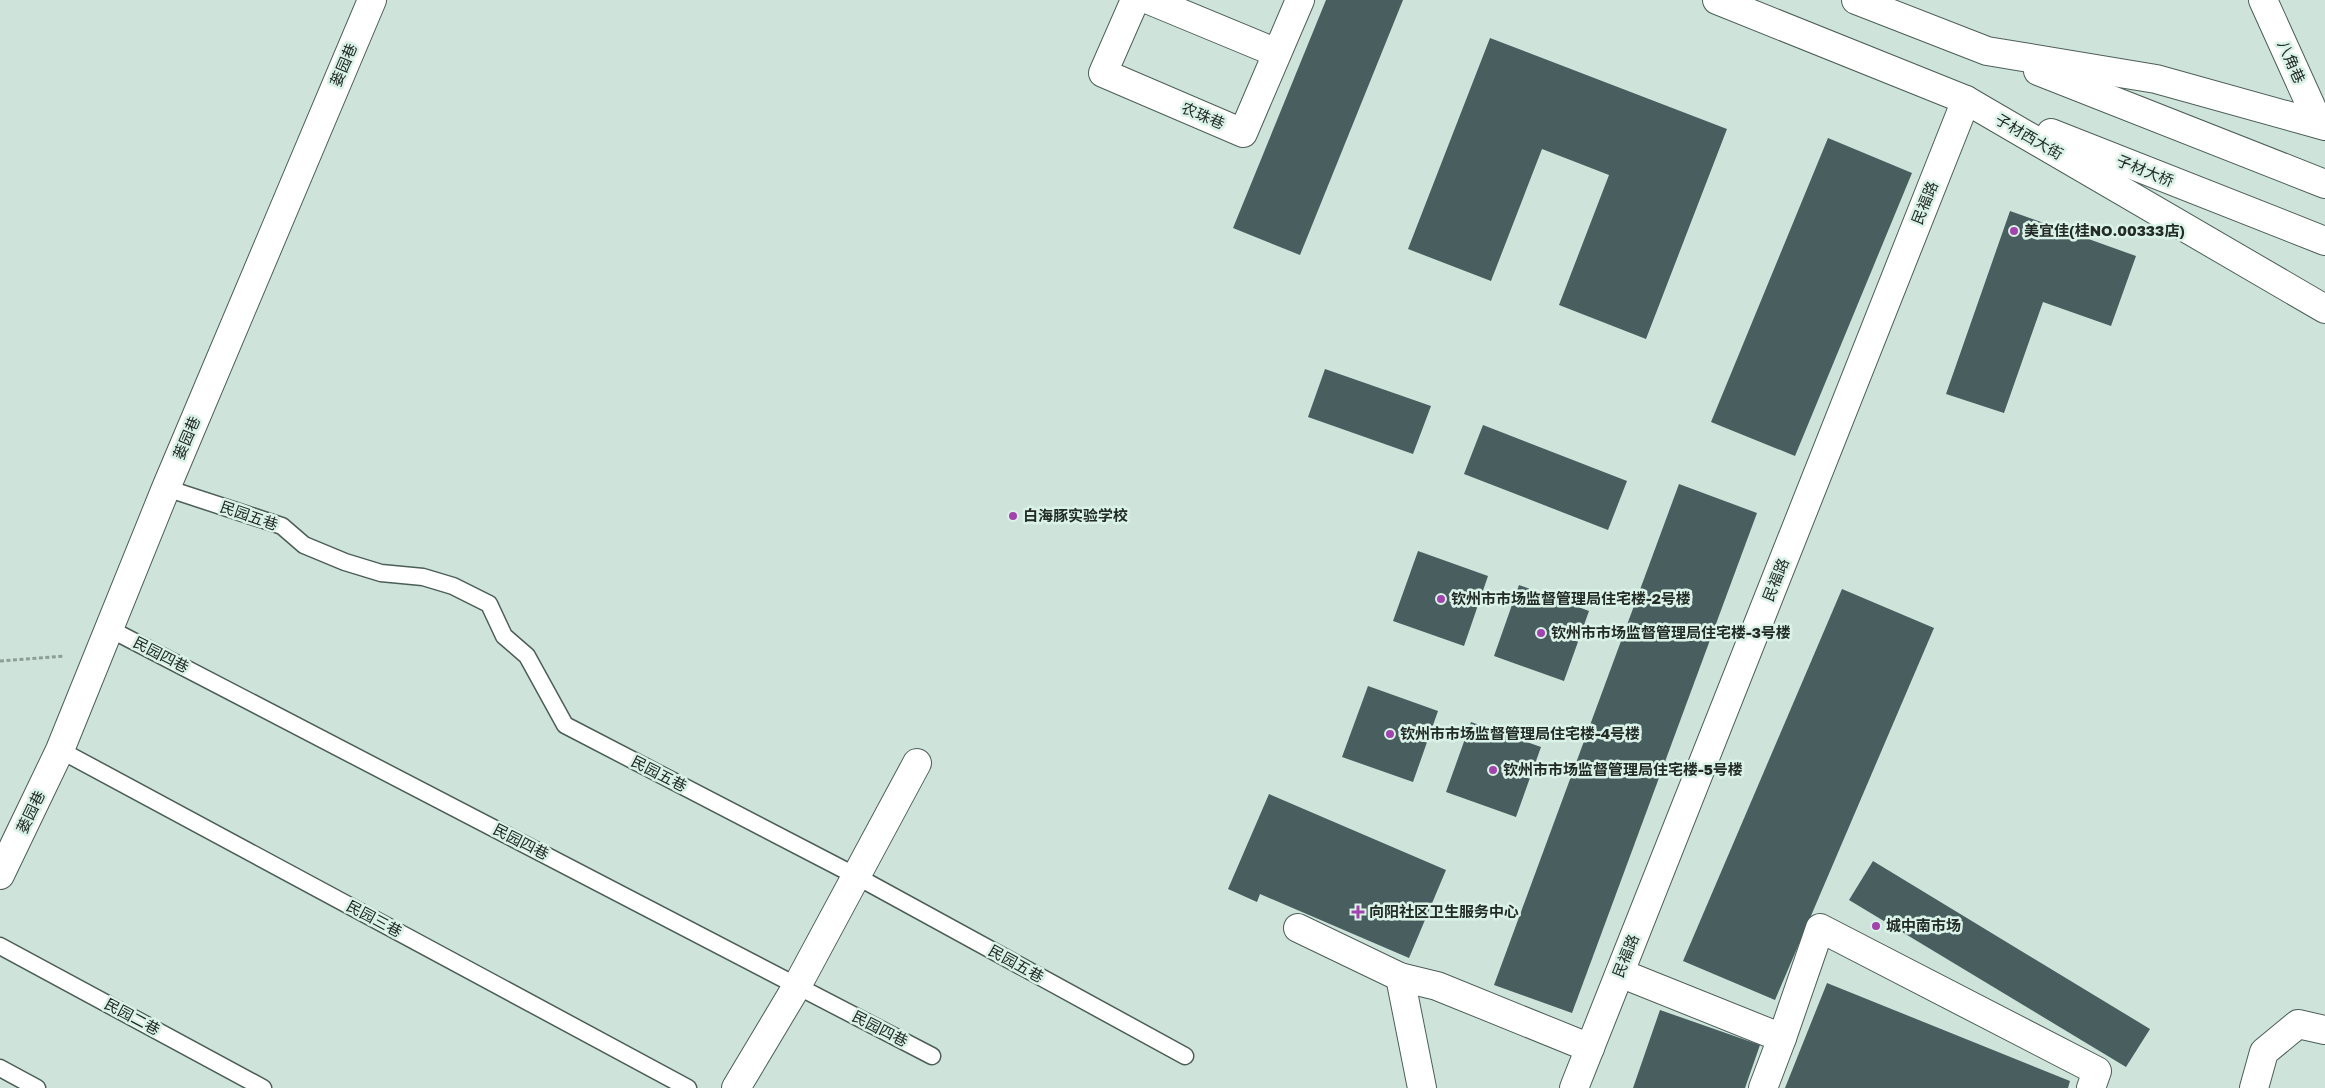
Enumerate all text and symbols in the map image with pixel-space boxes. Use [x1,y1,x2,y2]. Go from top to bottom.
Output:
street label: 八角巷 [2275,37,2309,86]
street label: 蒌园巷 [326,40,360,89]
street label: 农珠巷 [1179,98,1228,132]
street label: 子材西大街 [1993,110,2066,163]
street label: 子材大桥 [2114,150,2177,190]
street label: 民福路 [1907,178,1941,227]
place label: 美宜佳(桂NO.00333店) [2024,221,2185,239]
marker: 美宜佳(桂NO.00333店) [2008,225,2020,237]
street label: 蒌园巷 [169,413,203,462]
street label: 民园五巷 [218,497,281,533]
place label: 白海豚实验学校 [1023,506,1128,524]
marker: 白海豚实验学校 [1007,510,1019,522]
street label: 民福路 [1758,555,1792,604]
place label: 钦州市市场监督管理局住宅楼-2号楼 [1451,589,1691,607]
marker: 钦州市市场监督管理局住宅楼-2号楼 [1435,593,1447,605]
place label: 钦州市市场监督管理局住宅楼-3号楼 [1551,623,1791,641]
marker: 钦州市市场监督管理局住宅楼-3号楼 [1535,627,1547,639]
street label: 民园四巷 [131,632,192,676]
place label: 钦州市市场监督管理局住宅楼-4号楼 [1400,724,1640,742]
marker: 钦州市市场监督管理局住宅楼-4号楼 [1384,728,1396,740]
street label: 民园五巷 [629,751,690,795]
place label: 钦州市市场监督管理局住宅楼-5号楼 [1503,760,1743,778]
marker: 钦州市市场监督管理局住宅楼-5号楼 [1487,764,1499,776]
street label: 蒌园巷 [12,787,48,836]
street label: 民园四巷 [491,819,552,863]
street label: 民园三巷 [344,896,405,940]
place label: 向阳社区卫生服务中心 [1369,902,1519,920]
marker: 向阳社区卫生服务中心 [1351,905,1365,919]
place label: 城中南市场 [1886,916,1961,934]
marker: 城中南市场 [1870,920,1882,932]
street label: 民福路 [1608,931,1642,980]
street label: 民园五巷 [986,941,1047,986]
street label: 民园二巷 [102,994,163,1038]
street label: 民园四巷 [850,1006,911,1050]

